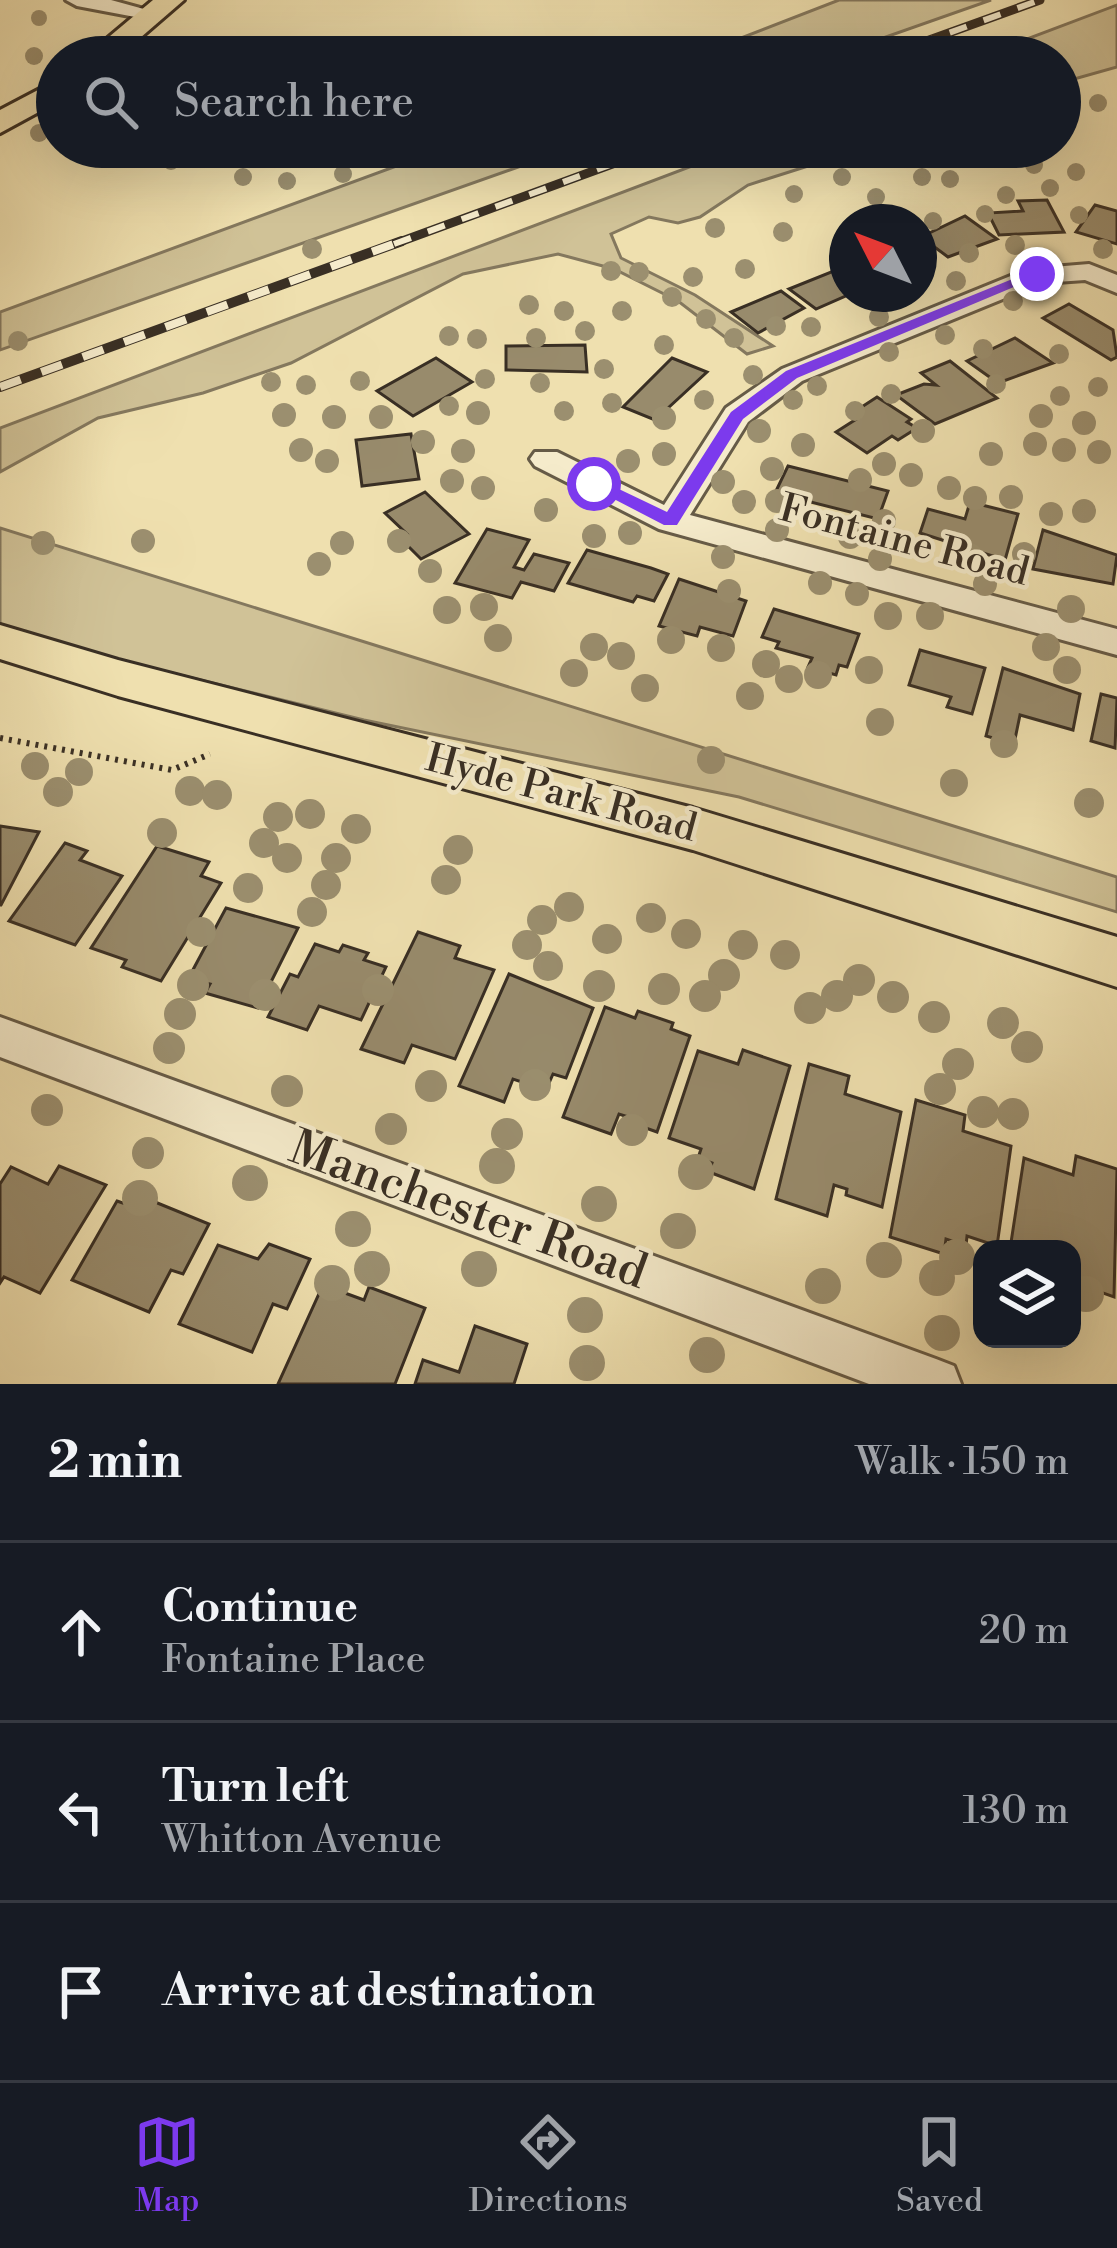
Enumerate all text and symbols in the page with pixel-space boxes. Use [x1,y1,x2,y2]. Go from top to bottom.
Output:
search box [36,36,1081,168]
icon: search [78,69,144,135]
text: Search here [174,74,414,131]
north arrow [829,204,937,312]
route end [1010,247,1064,301]
route start [567,457,621,511]
street label: Fontaine Road [774,484,1034,598]
street label: Hyde Park Road [420,734,702,854]
street label: Manchester Road [281,1118,655,1304]
map controls [973,1240,1081,1348]
button: layers [973,1240,1081,1348]
text: 2 min [48,1430,182,1494]
text: Walk · 150 m [856,1438,1069,1487]
text: Continue [162,1579,358,1636]
icon: ahead [48,1599,114,1665]
text: 20 m [979,1607,1069,1656]
text: Fontaine Place [162,1636,425,1685]
text: Turn left [162,1759,348,1816]
icon: left [48,1779,114,1845]
text: 130 m [963,1787,1069,1836]
text: Whitton Avenue [162,1816,442,1865]
icon: arrive [48,1959,114,2025]
text: Arrive at destination [162,1963,595,2020]
tab: Map [134,2109,200,2222]
tab: Directions [469,2109,628,2222]
tab: Saved [896,2109,983,2222]

